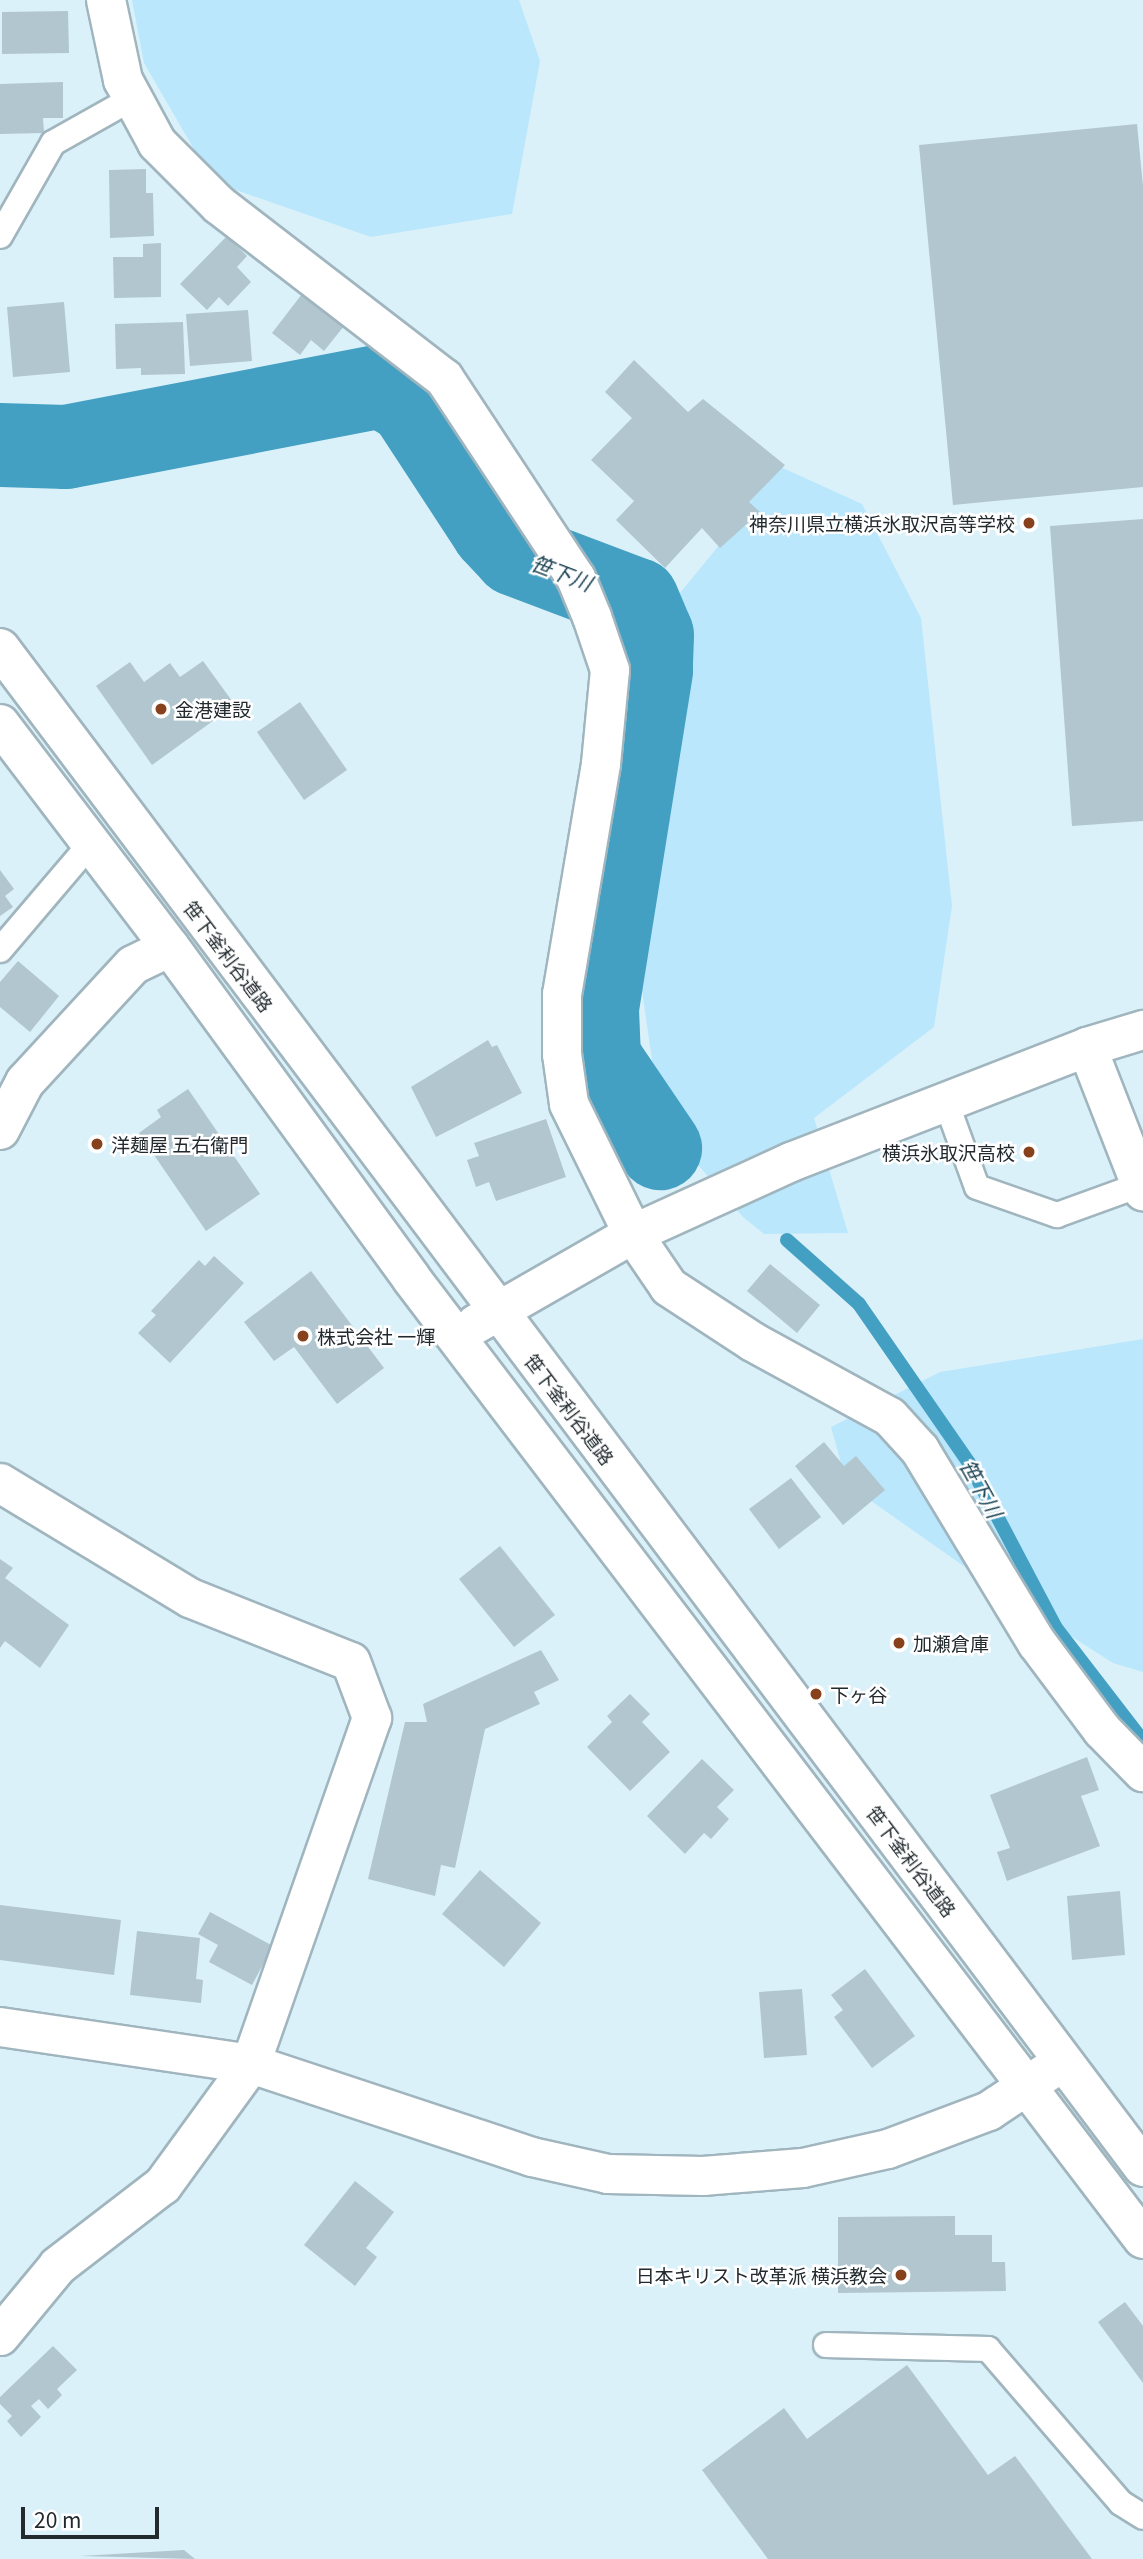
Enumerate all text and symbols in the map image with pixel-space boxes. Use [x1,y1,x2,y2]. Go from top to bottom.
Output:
place label: 神奈川県立横浜氷取沢高等学校 [749,512,1015,534]
marker: 神奈川県立横浜氷取沢高等学校 [1021,515,1037,531]
water label: 笹下川 [528,549,596,595]
place label: 金港建設 [175,698,251,720]
marker: 金港建設 [153,701,169,717]
street label: 笹下釜利谷道路 [180,896,278,1016]
place label: 洋麺屋 五右衛門 [111,1133,248,1155]
marker: 洋麺屋 五右衛門 [89,1136,105,1152]
place label: 横浜氷取沢高校 [882,1141,1015,1163]
marker: 横浜氷取沢高校 [1021,1144,1037,1160]
place label: 株式会社 一輝 [317,1325,435,1347]
marker: 株式会社 一輝 [295,1328,311,1344]
street label: 笹下釜利谷道路 [521,1349,619,1469]
water label: 笹下川 [956,1454,1008,1522]
place label: 加瀬倉庫 [913,1632,989,1654]
marker: 加瀬倉庫 [891,1635,907,1651]
place label: 下ヶ谷 [830,1683,887,1705]
marker: 下ヶ谷 [808,1686,824,1702]
street label: 笹下釜利谷道路 [863,1801,961,1921]
place label: 日本キリスト改革派 横浜教会 [636,2264,887,2286]
marker: 日本キリスト改革派 横浜教会 [893,2267,909,2283]
scale bar [24,2492,163,2536]
text: 20 m [34,2504,81,2534]

